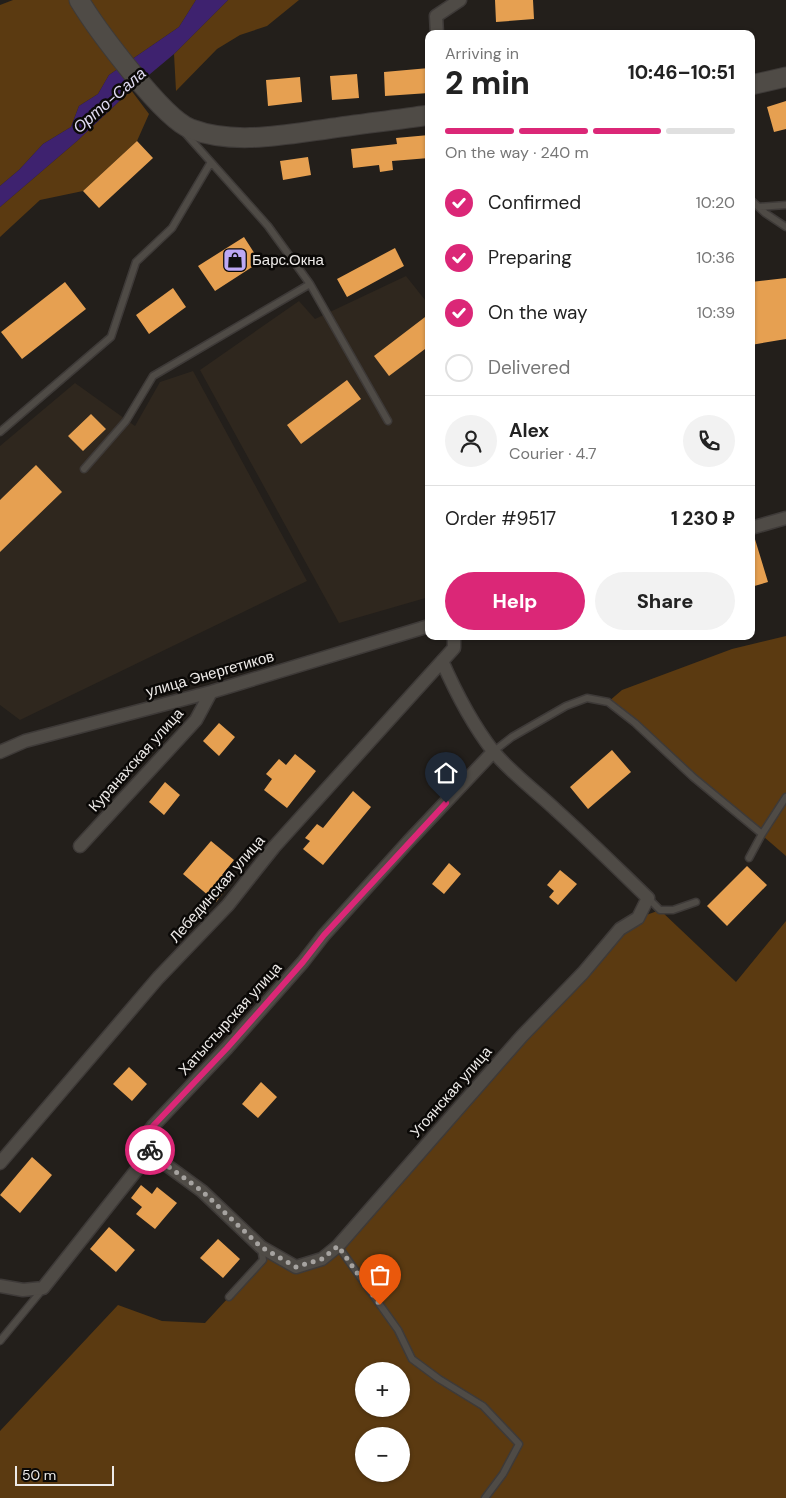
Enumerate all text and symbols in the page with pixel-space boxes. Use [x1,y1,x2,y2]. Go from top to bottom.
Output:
text: Arriving in [445,43,519,64]
text: 10:46–10:51 [628,60,735,85]
text: 2 min [445,62,530,104]
water label: Орто-Сала [68,63,150,138]
text: On the way · 240 m [445,142,589,163]
icon: check [445,189,473,217]
text: Confirmed [488,190,581,215]
text: 10:20 [696,192,735,213]
icon: check [445,244,473,272]
text: Preparing [488,245,572,270]
shop icon: Барс.Окна [222,247,248,273]
text: 10:36 [696,247,735,268]
place label: Барс.Окна [252,250,325,270]
icon: check [445,299,473,327]
text: On the way [488,300,588,325]
text: 10:39 [697,302,735,323]
text: Delivered [488,355,570,380]
button: person [445,415,497,467]
button: phone [683,415,735,467]
text: Alex [509,418,549,443]
text: Courier · 4.7 [509,443,597,464]
text: Order #9517 [445,506,556,531]
text: 1 230 ₽ [671,506,735,531]
button: Help [445,572,585,630]
button: Share [595,572,735,630]
street label: улица Энергетиков [144,646,276,702]
street label: Куранахская улица [84,703,188,816]
pin [425,752,467,803]
icon: home [432,759,460,787]
street label: Лебединская улица [165,831,270,947]
street label: Хатыстырская улица [174,958,286,1080]
street label: Угоянская улица [406,1042,497,1142]
courier [125,1125,175,1175]
icon: bike [136,1136,164,1164]
pin [359,1254,401,1305]
icon: bag [366,1261,394,1289]
map controls [355,1362,410,1482]
button: + [355,1362,410,1417]
button: − [355,1427,410,1482]
scale bar [15,1463,114,1486]
text: 50 m [22,1466,56,1484]

